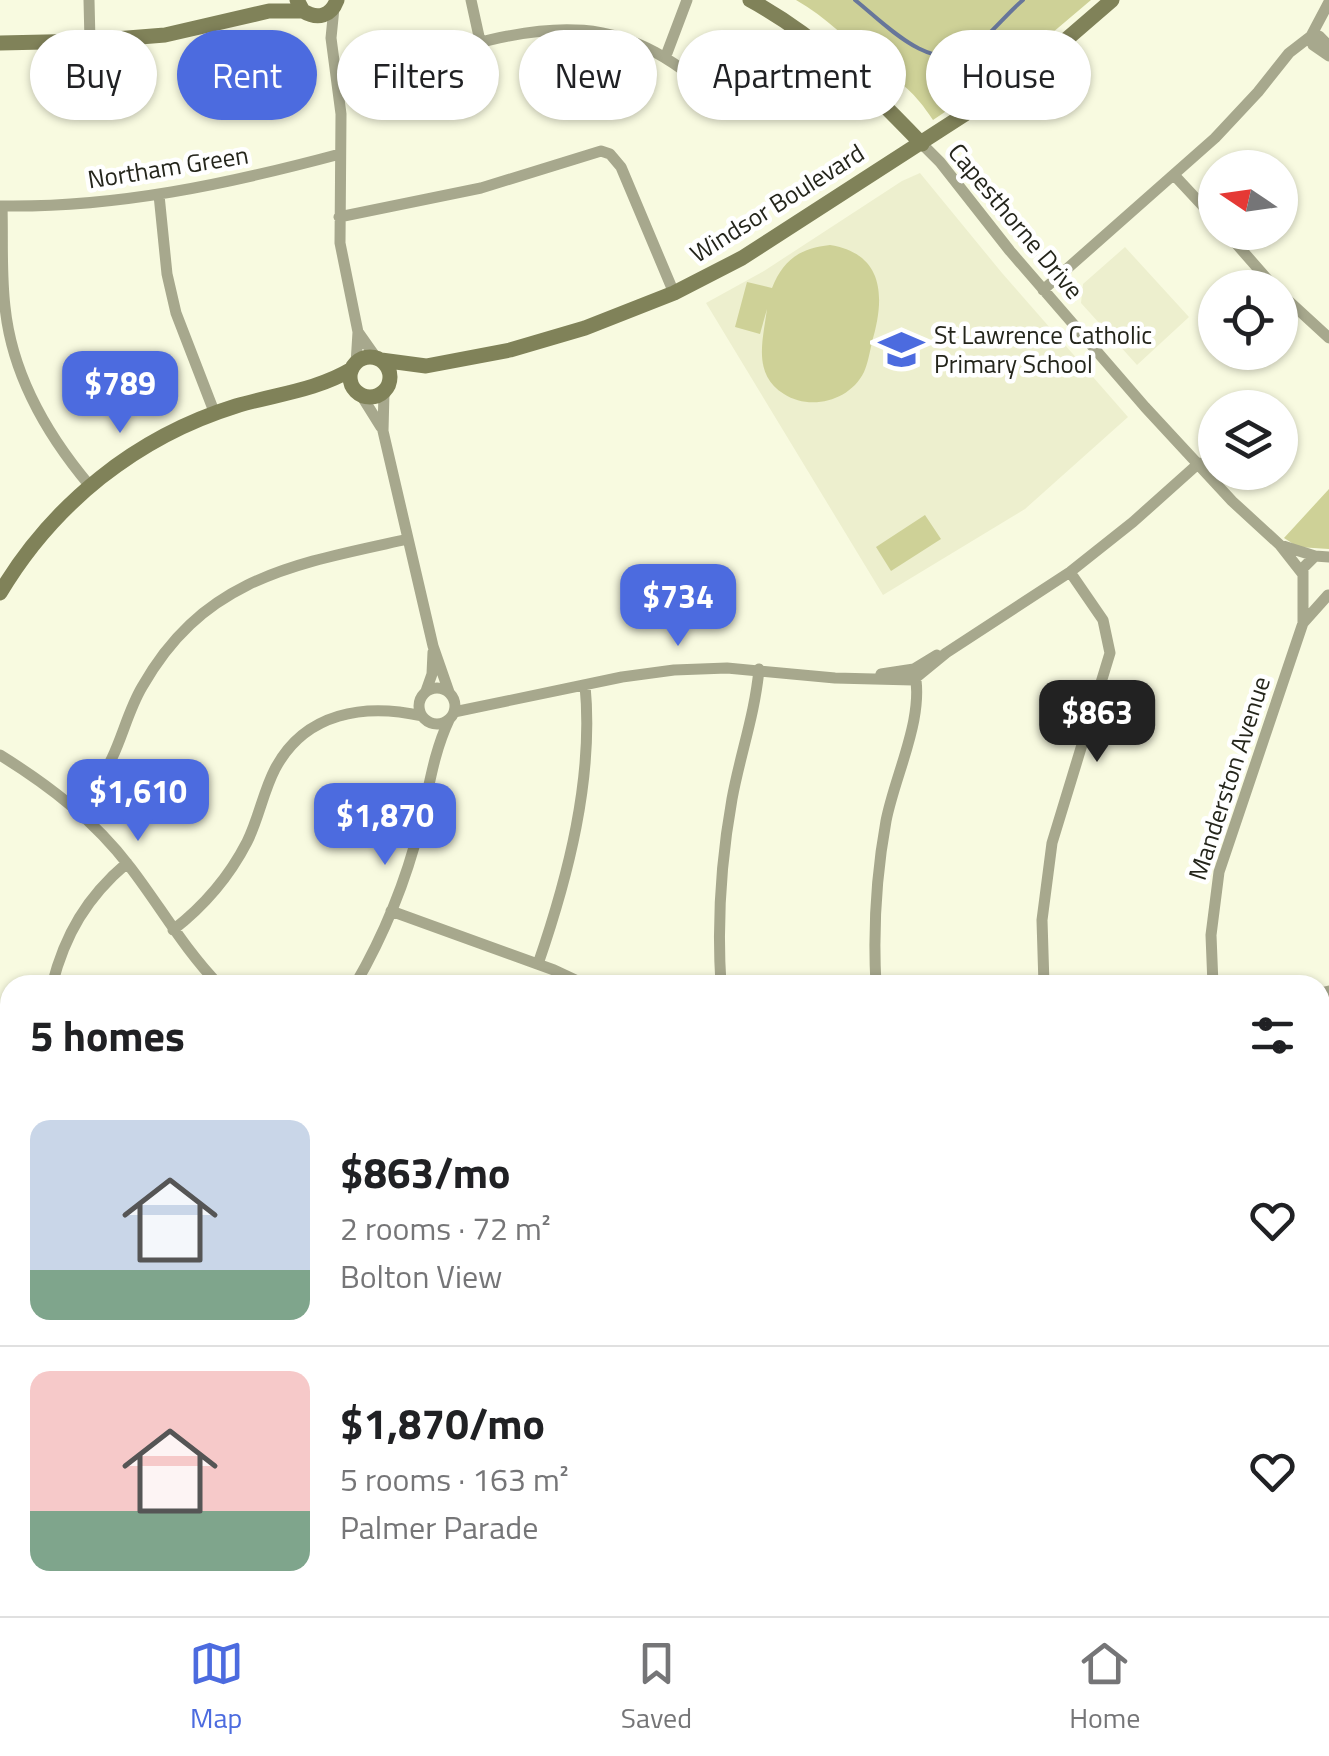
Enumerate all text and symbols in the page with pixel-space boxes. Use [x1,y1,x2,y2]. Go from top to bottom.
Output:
chip: Buy [30,30,157,120]
chip: Rent [177,30,317,120]
chip: Filters [337,30,499,120]
chip: New [519,30,657,120]
chip: Apartment [677,30,906,120]
chip: House [926,30,1091,120]
street label: Windsor Boulevard [682,134,872,272]
street label: Capesthorne Drive [939,135,1093,307]
street label: Northam Green [85,136,251,198]
north arrow [1198,150,1298,250]
map controls [1198,150,1298,490]
button: locate [1198,270,1298,370]
place label: St Lawrence Catholic Primary School [934,316,1152,383]
school or university icon: St Lawrence Catholic Primary School [877,325,925,373]
pin: $789 [61,351,179,436]
text: $789 [84,359,156,407]
button: layers [1198,390,1298,490]
pin: $734 [619,564,737,649]
text: $734 [642,572,714,620]
street label: Manderston Avenue [1178,671,1280,885]
pin: $863 [1038,680,1156,765]
text: $863 [1061,688,1133,736]
pin: $1,610 [57,759,219,844]
text: $1,610 [89,767,187,815]
pin: $1,870 [304,783,466,868]
text: $1,870 [336,791,434,839]
text: 5 homes [30,1003,185,1067]
icon: filters [1245,1008,1300,1063]
text: $863/mo [340,1140,510,1204]
icon: home [110,1160,230,1280]
icon: heart [1245,1193,1300,1248]
text: 2 rooms · 72 m² [340,1204,551,1252]
text: Bolton View [340,1252,502,1300]
text: $1,870/mo [340,1391,545,1455]
icon: home [110,1411,230,1531]
icon: heart [1245,1444,1300,1499]
text: 5 rooms · 163 m² [340,1455,569,1503]
text: Palmer Parade [340,1503,538,1551]
tab: Map [189,1636,244,1739]
tab: Saved [621,1636,692,1739]
tab: Home [1069,1636,1140,1739]

